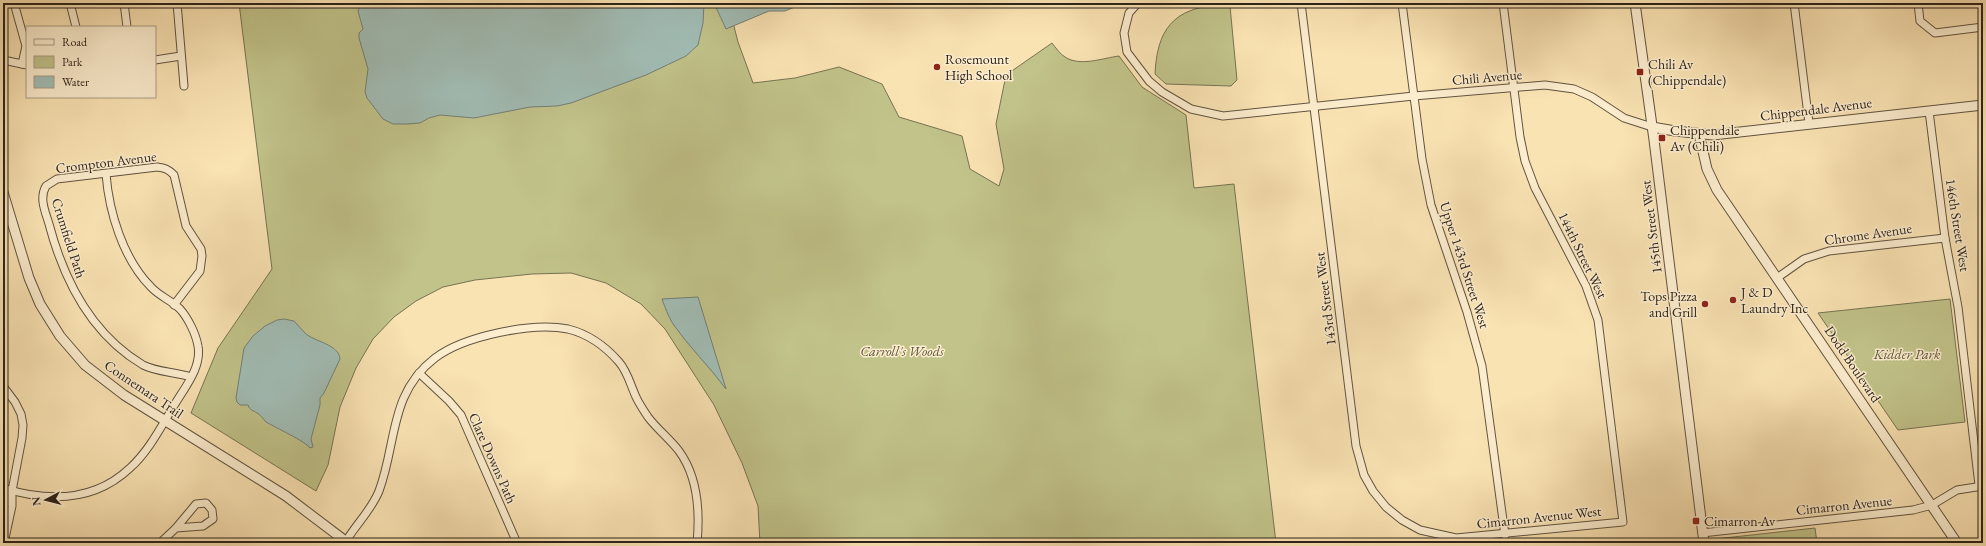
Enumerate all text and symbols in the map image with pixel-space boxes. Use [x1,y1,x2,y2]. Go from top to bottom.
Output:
legend [26,26,156,98]
text: Road [62,34,88,50]
place label: Rosemount High School [945,50,1013,84]
text: Park [62,54,83,70]
place label: Chili Av (Chippendale) [1648,55,1726,89]
marker: Rosemount High School [932,62,942,72]
street label: Chili Avenue [1451,65,1523,89]
marker: Chili Av (Chippendale) [1635,67,1645,77]
text: Water [62,74,89,90]
street label: Chippendale Avenue [1759,93,1873,125]
place label: Chippendale Av (Chili) [1669,121,1740,155]
marker: Chippendale Av (Chili) [1657,133,1667,143]
street label: Crompton Avenue [55,147,158,177]
street label: 146th Street West [1942,177,1974,273]
street label: 145th Street West [1636,179,1666,275]
street label: Crumfield Path [48,196,90,280]
street label: Upper 143rd Street West [1436,200,1494,331]
street label: 144th Street West [1554,209,1612,302]
street label: Chrome Avenue [1823,219,1913,249]
street label: 143rd Street West [1310,251,1340,347]
place label: J & D Laundry Inc [1740,283,1808,317]
place label: Tops Pizza and Grill [1640,287,1698,321]
marker: J & D Laundry Inc [1728,295,1738,305]
marker: Tops Pizza and Grill [1700,299,1710,309]
street label: Dodd Boulevard [1821,322,1886,407]
park label: Carroll's Woods [860,342,944,360]
park label: Kidder Park [1873,345,1941,363]
street label: Connemara Trail [101,356,188,422]
street label: Clare Downs Path [465,410,521,506]
north arrow [26,480,66,520]
street label: Cimarron Avenue [1795,491,1893,519]
text: N [29,496,44,506]
street label: Cimarron Avenue West [1476,501,1603,532]
place label: Cimarron Av [1704,512,1776,530]
marker: Cimarron Av [1691,516,1701,526]

